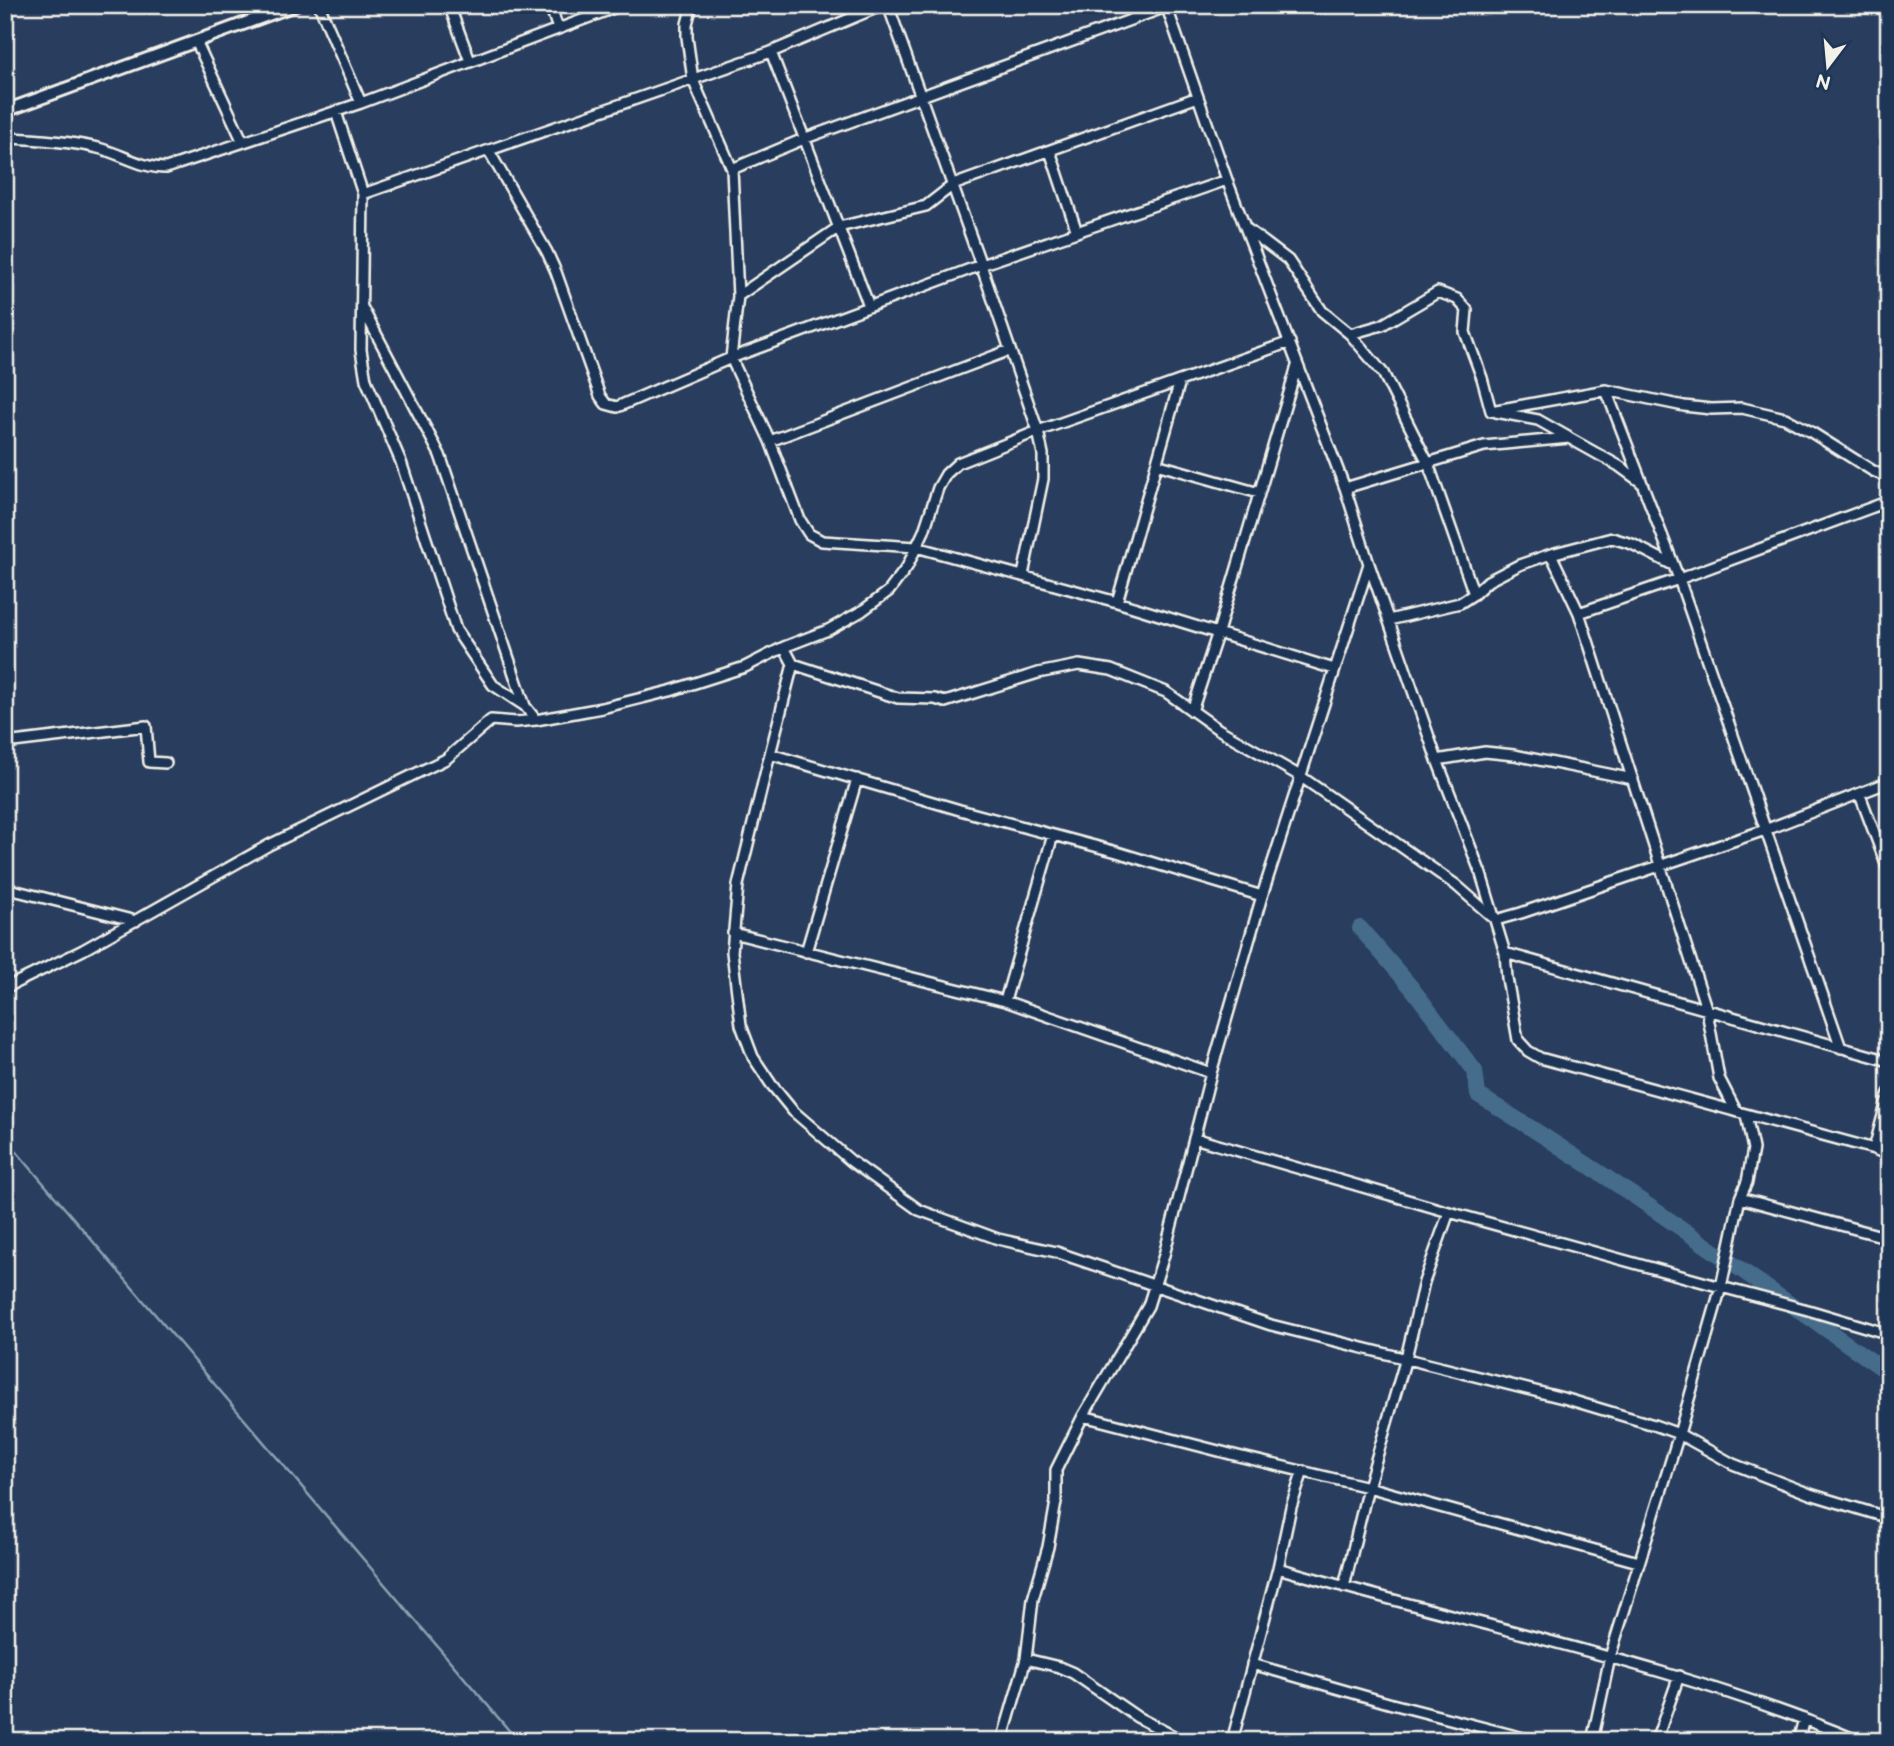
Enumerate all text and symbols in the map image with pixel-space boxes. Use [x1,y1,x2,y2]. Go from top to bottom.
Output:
north arrow [1792,32,1862,102]
text: N [1814,68,1834,94]

